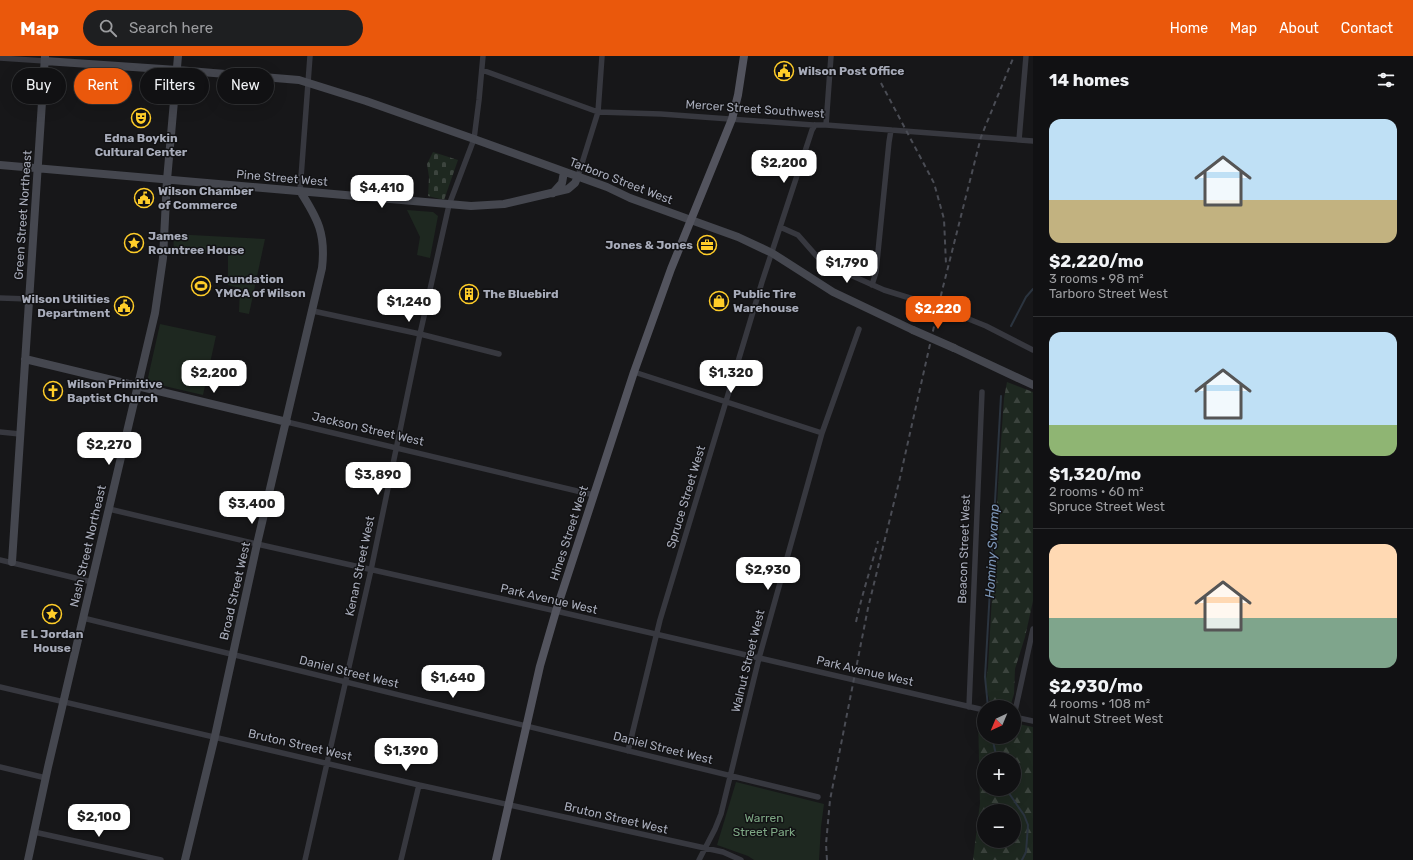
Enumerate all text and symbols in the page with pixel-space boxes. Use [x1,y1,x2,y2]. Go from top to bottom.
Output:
search box [83,10,363,46]
text: Map [20,17,59,40]
icon: search [97,17,119,39]
text: Search here [129,19,213,37]
text: Home [1170,20,1208,37]
text: Map [1230,20,1257,37]
text: About [1279,20,1319,37]
text: Contact [1341,20,1393,37]
public building icon: Wilson Post Office [773,60,795,82]
place label: Wilson Post Office [798,64,904,78]
chip: Buy [12,68,66,104]
chip: Rent [74,68,132,104]
chip: Filters [140,68,209,104]
chip: New [217,68,274,104]
icon: filters [1375,69,1397,91]
text: 14 homes [1049,70,1129,90]
street label: Mercer Street Southwest [685,97,825,121]
theatre icon: Edna Boykin Cultural Center [130,107,152,129]
place label: Edna Boykin Cultural Center [95,131,188,159]
icon: home [1187,145,1259,217]
street label: Green Street Northeast [11,149,35,280]
pin: $2,200 [751,150,817,184]
street label: Tarboro Street West [567,155,675,207]
text: $2,200 [761,155,807,170]
street label: Pine Street West [236,167,329,189]
pin: $4,410 [349,175,415,209]
text: $4,410 [360,180,404,195]
place label: Wilson Chamber of Commerce [158,184,254,212]
public building icon: Wilson Chamber of Commerce [133,187,155,209]
place label: James Rountree House [148,229,244,257]
place icon: James Rountree House [123,232,145,254]
office icon: Jones & Jones [696,234,718,256]
place label: Jones & Jones [605,238,693,252]
pin: $1,790 [814,250,880,284]
text: $2,220/mo [1049,251,1144,271]
text: $1,790 [826,255,868,270]
text: 3 rooms · 98 m² [1049,271,1144,286]
place label: Foundation YMCA of Wilson [215,272,306,300]
sports icon: Foundation YMCA of Wilson [190,275,212,297]
building icon: The Bluebird [458,283,480,305]
text: Tarboro Street West [1049,286,1168,301]
place label: The Bluebird [483,287,559,301]
place label: Public Tire Warehouse [733,287,799,315]
pin: $1,240 [376,289,442,323]
shop icon: Public Tire Warehouse [708,290,730,312]
place label: Wilson Utilities Department [22,292,110,320]
text: $1,240 [387,294,431,309]
public building icon: Wilson Utilities Department [113,295,135,317]
pin: $2,220 [905,296,971,330]
text: $2,220 [915,301,961,316]
icon: home [1187,358,1259,430]
pin: $2,200 [181,360,247,394]
pin: $1,320 [698,360,764,394]
text: $2,200 [191,365,237,380]
text: $1,320 [709,365,753,380]
place label: Wilson Primitive Baptist Church [67,377,163,405]
church icon: Wilson Primitive Baptist Church [42,380,64,402]
street label: Jackson Street West [311,409,426,449]
pin: $2,270 [76,432,142,466]
text: $2,270 [86,437,132,452]
street label: Spruce Street West [664,443,708,550]
pin: $3,890 [345,462,411,496]
text: $1,320/mo [1049,464,1141,484]
text: $3,890 [355,467,401,482]
street label: Nash Street Northeast [67,483,109,608]
street label: Hines Street West [547,484,591,582]
text: 2 rooms · 60 m² [1049,484,1144,499]
pin: $3,400 [219,491,285,525]
street label: Beacon Street West [955,494,973,604]
text: $3,400 [228,496,276,511]
text: Spruce Street West [1049,499,1165,514]
water label: Hominy Swamp [982,503,1002,599]
street label: Kenan Street West [343,514,378,617]
street label: Broad Street West [217,540,253,641]
pin: $2,930 [735,557,801,591]
text: $2,930 [745,562,791,577]
icon: home [1187,570,1259,642]
street label: Park Avenue West [499,581,599,617]
place icon: E L Jordan House [41,603,63,625]
street label: Walnut Street West [728,608,768,714]
place label: E L Jordan House [21,627,84,655]
street label: Daniel Street West [298,653,400,691]
street label: Park Avenue West [815,653,915,689]
pin: $1,640 [420,665,486,699]
text: $1,640 [431,670,475,685]
text: $2,930/mo [1049,676,1143,696]
text: 4 rooms · 108 m² [1049,696,1150,711]
north arrow [977,700,1021,744]
map controls [977,700,1021,848]
text: Walnut Street West [1049,711,1163,726]
street label: Bruton Street West [247,726,353,764]
street label: Daniel Street West [612,729,714,767]
pin: $1,390 [373,738,439,772]
text: $1,390 [384,743,428,758]
button: + [977,752,1021,796]
street label: Bruton Street West [563,799,669,837]
pin: $2,100 [66,804,132,838]
button: − [977,804,1021,848]
text: $2,100 [77,809,121,824]
park label: Warren Street Park [733,811,796,839]

